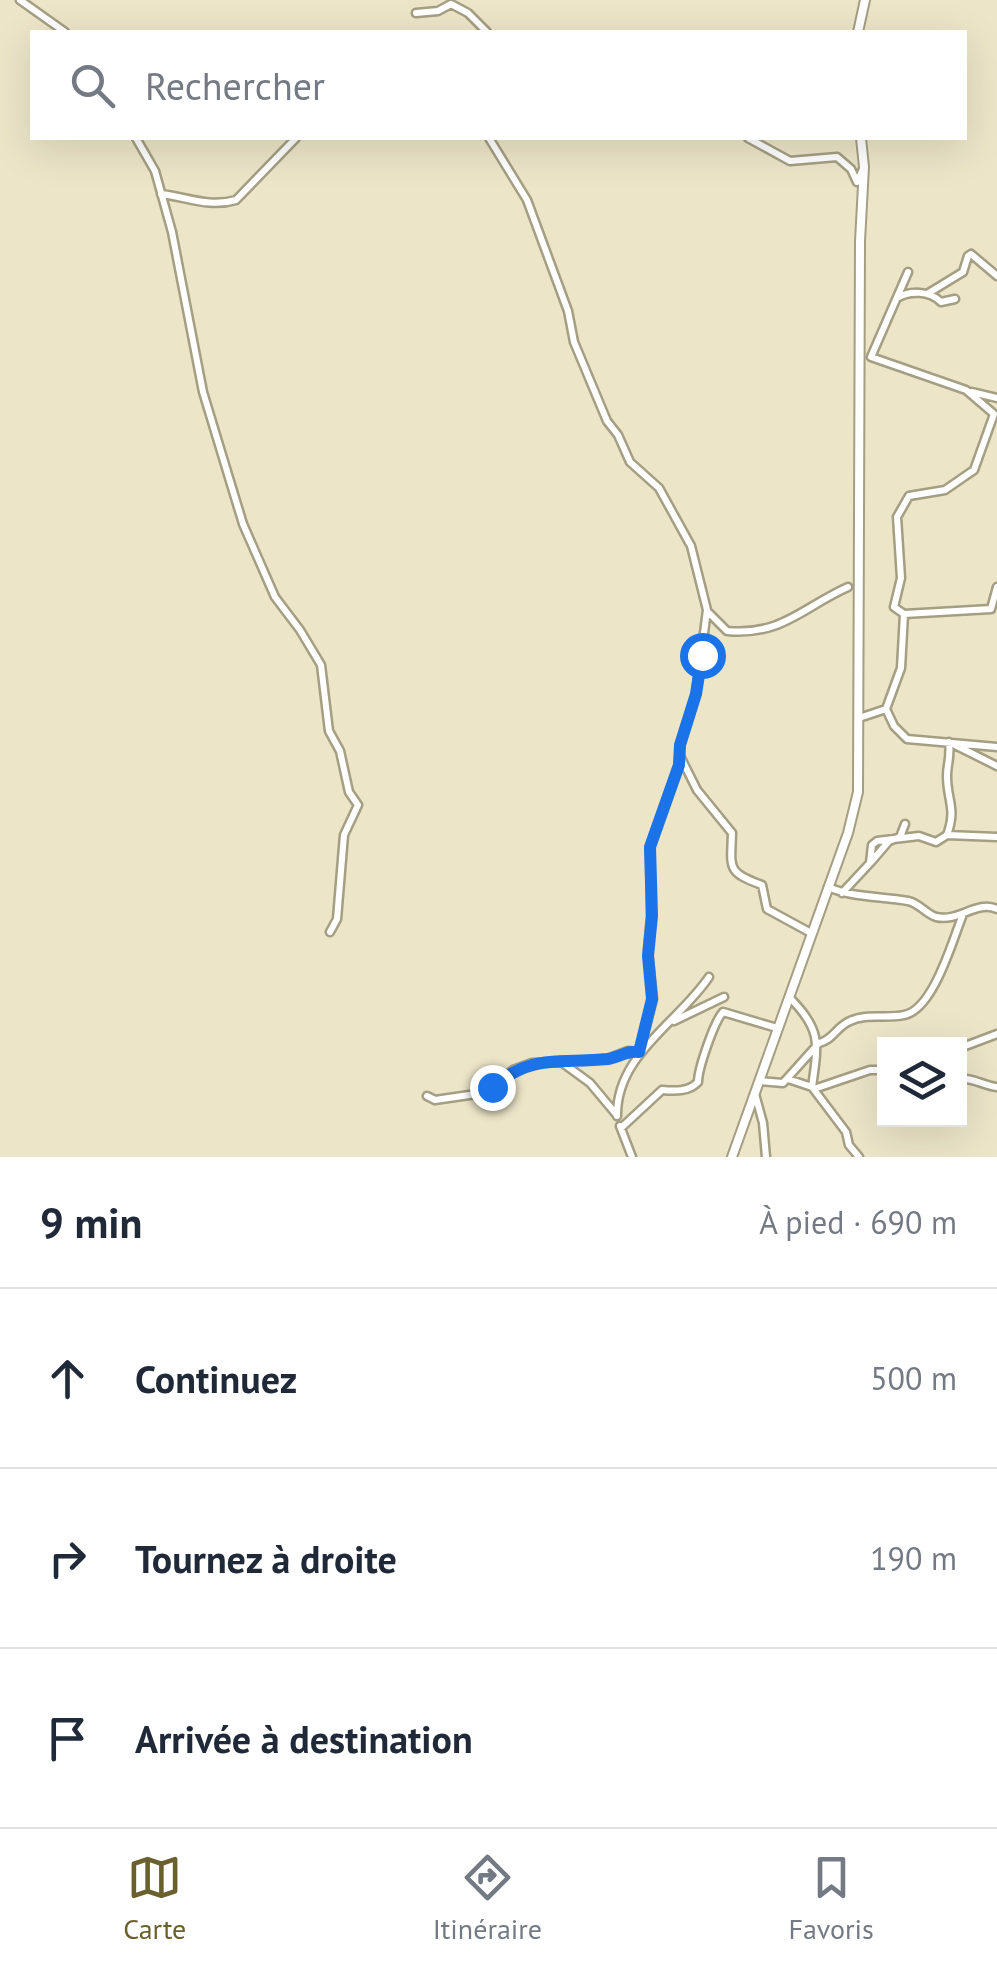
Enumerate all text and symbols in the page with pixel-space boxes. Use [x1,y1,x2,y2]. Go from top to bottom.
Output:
search box [30,30,967,140]
icon: search [65,58,120,113]
text: Rechercher [145,61,325,110]
route start [680,633,726,679]
map controls [877,1037,967,1127]
button: layers [877,1037,967,1127]
route end [470,1065,516,1111]
text: 9 min [40,1195,142,1250]
text: À pied · 690 m [759,1201,957,1243]
icon: ahead [40,1351,95,1406]
text: Continuez [135,1354,297,1403]
text: 500 m [870,1357,957,1399]
icon: right [40,1531,95,1586]
text: Tournez à droite [135,1534,397,1583]
text: 190 m [870,1537,957,1579]
icon: arrive [40,1711,95,1766]
text: Arrivée à destination [135,1714,473,1763]
tab: Carte [123,1850,186,1947]
tab: Itinéraire [433,1850,542,1947]
tab: Favoris [788,1850,874,1947]

